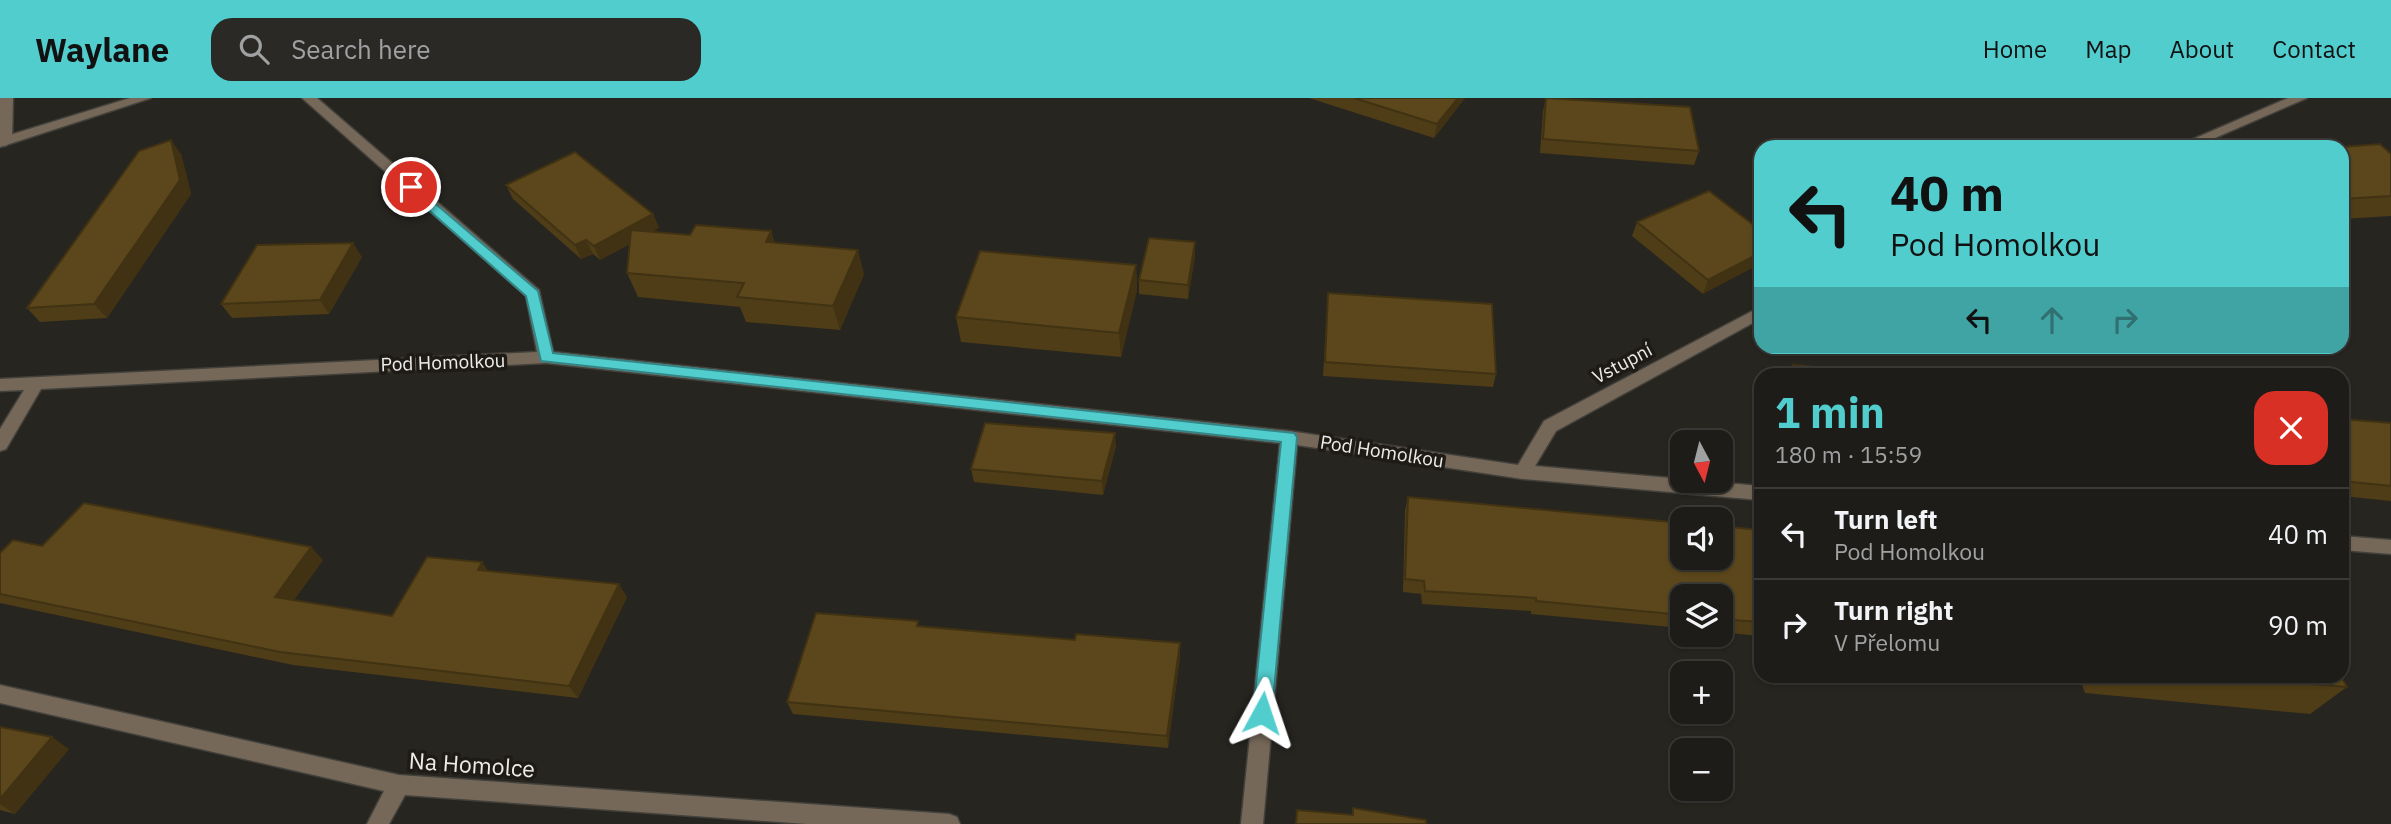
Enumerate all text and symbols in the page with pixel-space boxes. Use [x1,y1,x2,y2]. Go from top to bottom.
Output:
search box [211,18,701,81]
text: Waylane [35,28,169,71]
icon: search [235,30,273,68]
text: Search here [291,32,431,66]
text: Home [1983,33,2047,65]
text: Map [2085,33,2131,65]
text: About [2169,33,2234,65]
text: Contact [2272,33,2356,65]
pin [381,157,441,217]
text: 40 m [1890,161,2004,224]
icon: arrive [392,168,430,206]
icon: left [1775,168,1866,259]
text: Pod Homolkou [1890,223,2100,265]
icon: left [1960,301,1998,339]
icon: ahead [2033,301,2071,339]
icon: right [2106,301,2144,339]
street label: Vstupní [1588,337,1656,389]
street label: Pod Homolkou [380,348,506,376]
text: 1 min [1775,385,1885,440]
button: close [2254,391,2328,465]
street label: Pod Homolkou [1318,429,1446,473]
north arrow [1670,430,1732,494]
map controls [1670,430,1733,801]
text: 180 m · 15:59 [1775,439,1922,469]
text: Turn left [1834,502,1937,536]
button: sound [1670,507,1733,570]
icon: left [1775,515,1813,553]
text: 40 m [2268,517,2328,551]
text: Pod Homolkou [1834,536,1985,566]
button: layers [1670,584,1733,647]
text: Turn right [1834,593,1953,627]
icon: right [1775,606,1813,644]
text: 90 m [2268,608,2328,642]
text: V Přelomu [1834,627,1940,657]
button: + [1670,661,1733,724]
position arrow [1225,676,1299,750]
button: − [1670,738,1733,801]
street label: Na Homolce [408,745,536,783]

